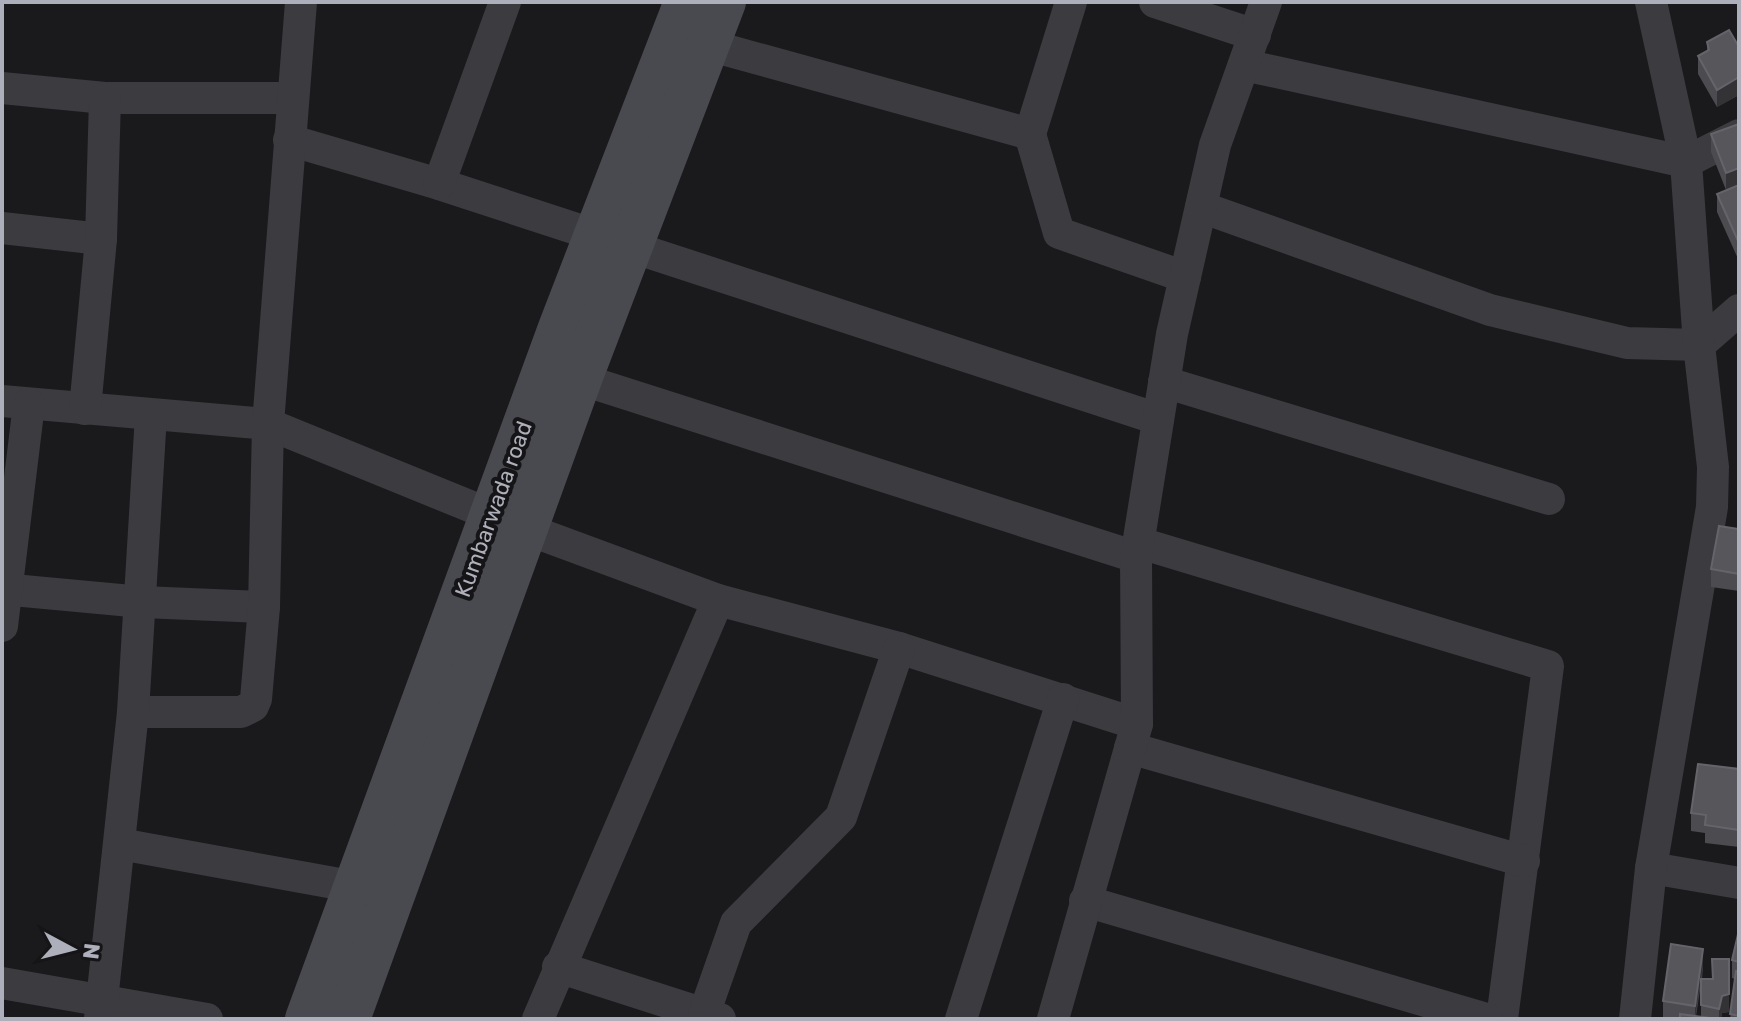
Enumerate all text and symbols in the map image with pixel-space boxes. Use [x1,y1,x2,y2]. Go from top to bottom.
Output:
street label: Kumbarwada road [449,418,538,601]
north arrow [32,909,112,989]
text: N [77,942,106,961]

